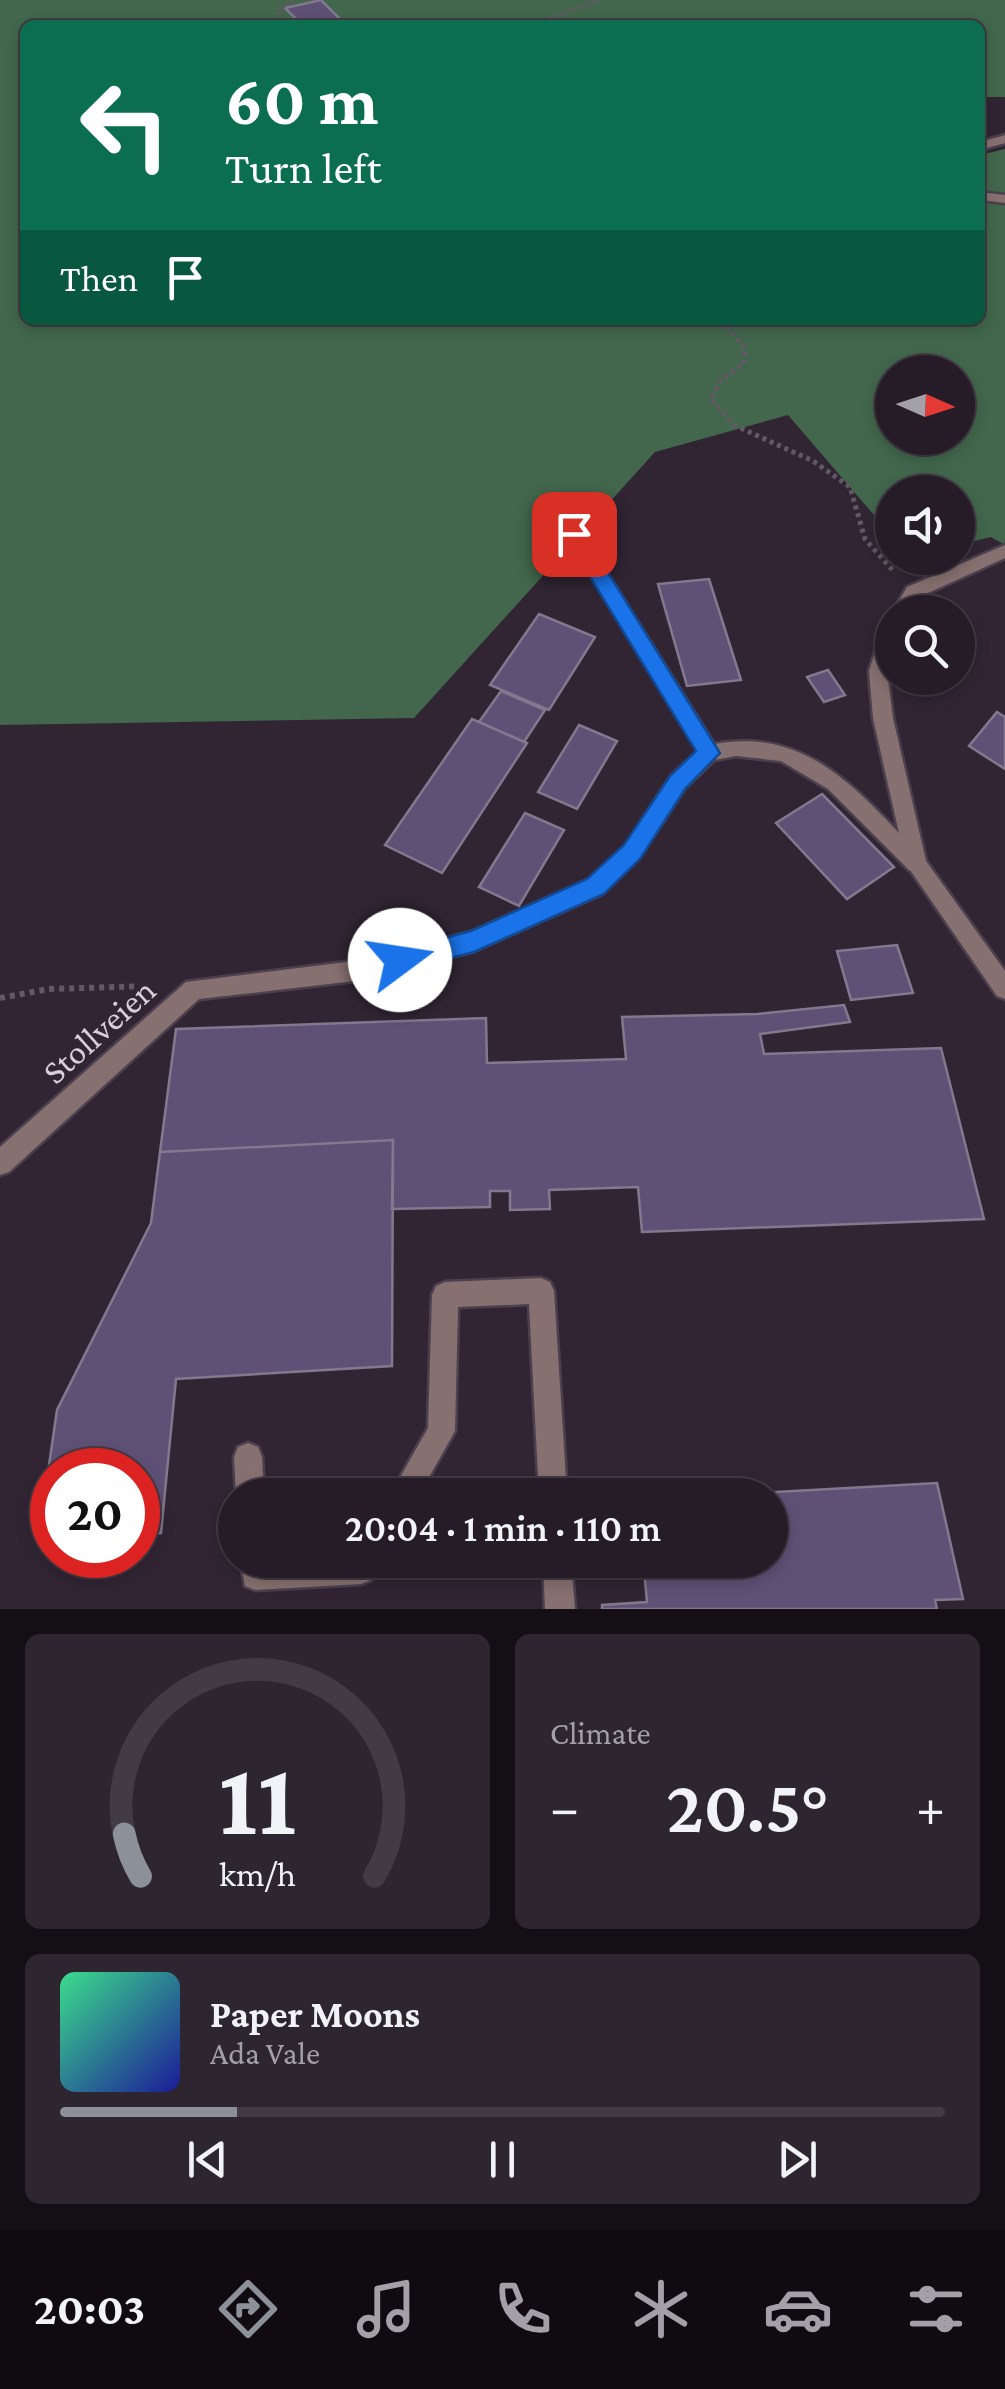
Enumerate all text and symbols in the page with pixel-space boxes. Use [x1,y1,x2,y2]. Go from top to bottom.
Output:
icon: left [60,60,190,190]
text: 60 m [225,61,378,139]
text: Turn left [225,143,382,193]
icon: arrive [158,250,213,305]
text: Then [60,257,138,299]
north arrow [875,355,975,455]
map controls [875,355,975,695]
button: sound [875,475,975,575]
pin [532,492,617,577]
icon: arrive [547,507,602,562]
button: search [875,595,975,695]
position arrow [348,908,452,1012]
street label: Stollveien [35,970,163,1092]
speed limit sign: 20 [30,1448,160,1578]
text: 20:04 · 1 min · 110 m [345,1507,661,1549]
text: Climate [550,1715,651,1751]
text: 11 [219,1741,296,1856]
text: 20.5° [666,1765,829,1848]
text: − [550,1777,579,1838]
text: + [916,1777,945,1838]
text: km/h [219,1854,296,1894]
text: Paper Moons [210,1993,420,2035]
text: Ada Vale [210,2035,320,2071]
icon: previous [180,2132,235,2187]
icon: pause [475,2132,530,2187]
icon: next [770,2132,825,2187]
icon: directions [213,2274,283,2344]
icon: music [351,2274,421,2344]
icon: phone [488,2274,558,2344]
icon: climate [626,2274,696,2344]
icon: car [763,2274,833,2344]
icon: filters [901,2274,971,2344]
text: 20:03 [34,2284,145,2334]

